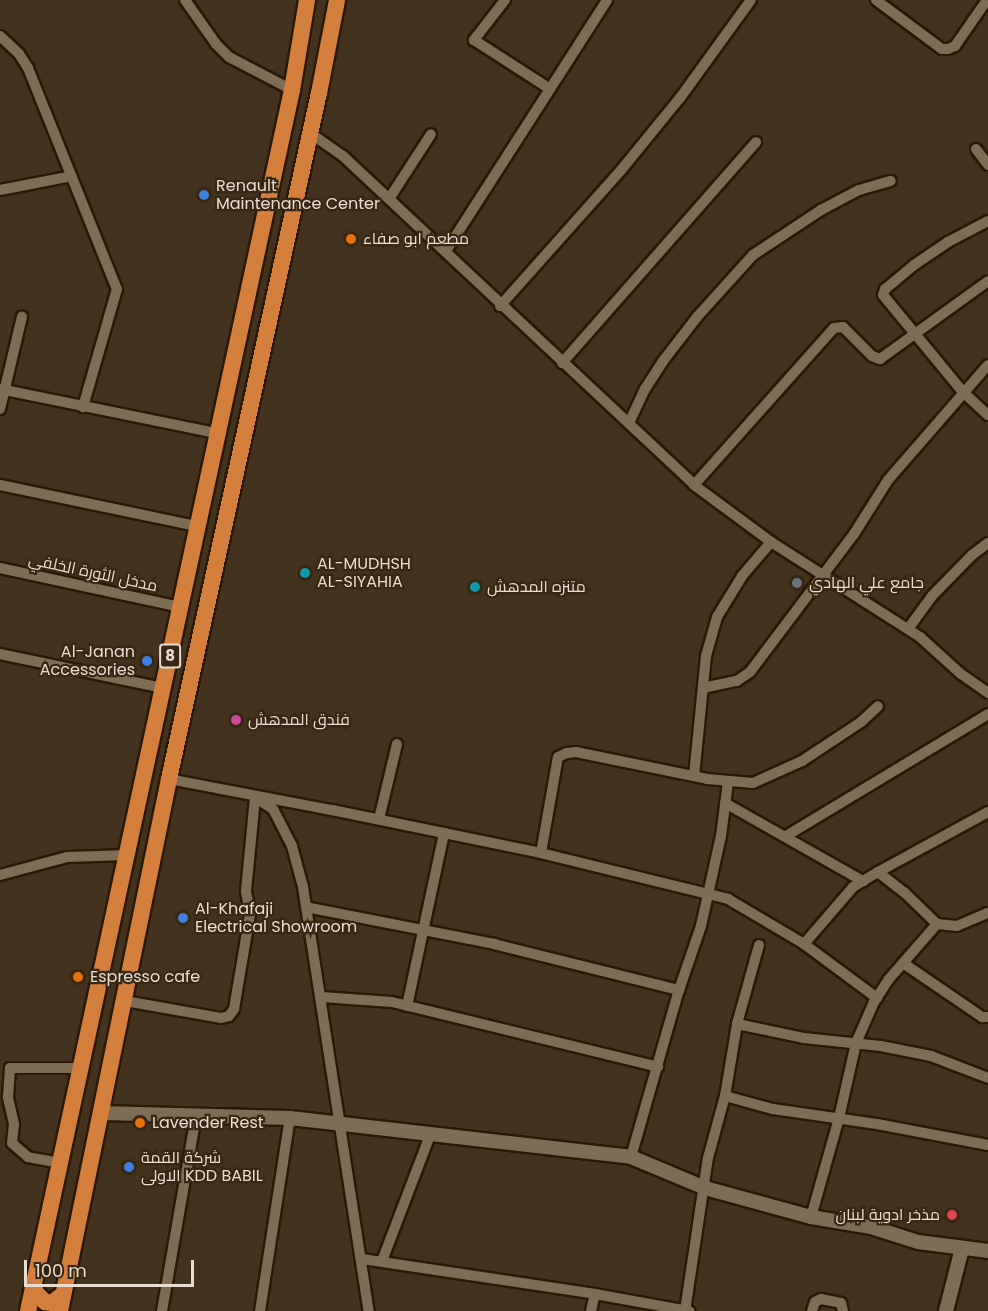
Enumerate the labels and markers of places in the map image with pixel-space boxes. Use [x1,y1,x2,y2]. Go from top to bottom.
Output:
place label: Renault Maintenance Center [216,176,380,214]
marker: Renault Maintenance Center [197,188,211,202]
place label: مطعم ابو صفاء [363,229,469,249]
marker: مطعم ابو صفاء [344,232,358,246]
place label: AL-MUDHSH AL-SIYAHIA [317,554,411,592]
marker: AL-MUDHSH AL-SIYAHIA [298,566,312,580]
place label: جامع علي الهادي [809,573,924,593]
marker: جامع علي الهادي [790,576,804,590]
place label: متنزه المدهش [487,577,586,597]
marker: متنزه المدهش [468,580,482,594]
place label: Al-Janan Accessories [40,642,135,680]
marker: Al-Janan Accessories [140,654,154,668]
place label: فندق المدهش [248,710,350,730]
marker: فندق المدهش [229,713,243,727]
place label: Al-Khafaji Electrical Showroom [195,899,357,937]
marker: Al-Khafaji Electrical Showroom [176,911,190,925]
place label: Espresso cafe [90,967,200,987]
marker: Espresso cafe [71,970,85,984]
place label: Lavender Rest [152,1113,264,1133]
marker: Lavender Rest [133,1116,147,1130]
place label: شركة القمة الاولى KDD BABIL [141,1148,263,1186]
marker: شركة القمة الاولى KDD BABIL [122,1160,136,1174]
place label: مذخر ادوية لبنان [835,1205,940,1225]
marker: مذخر ادوية لبنان [945,1208,959,1222]

